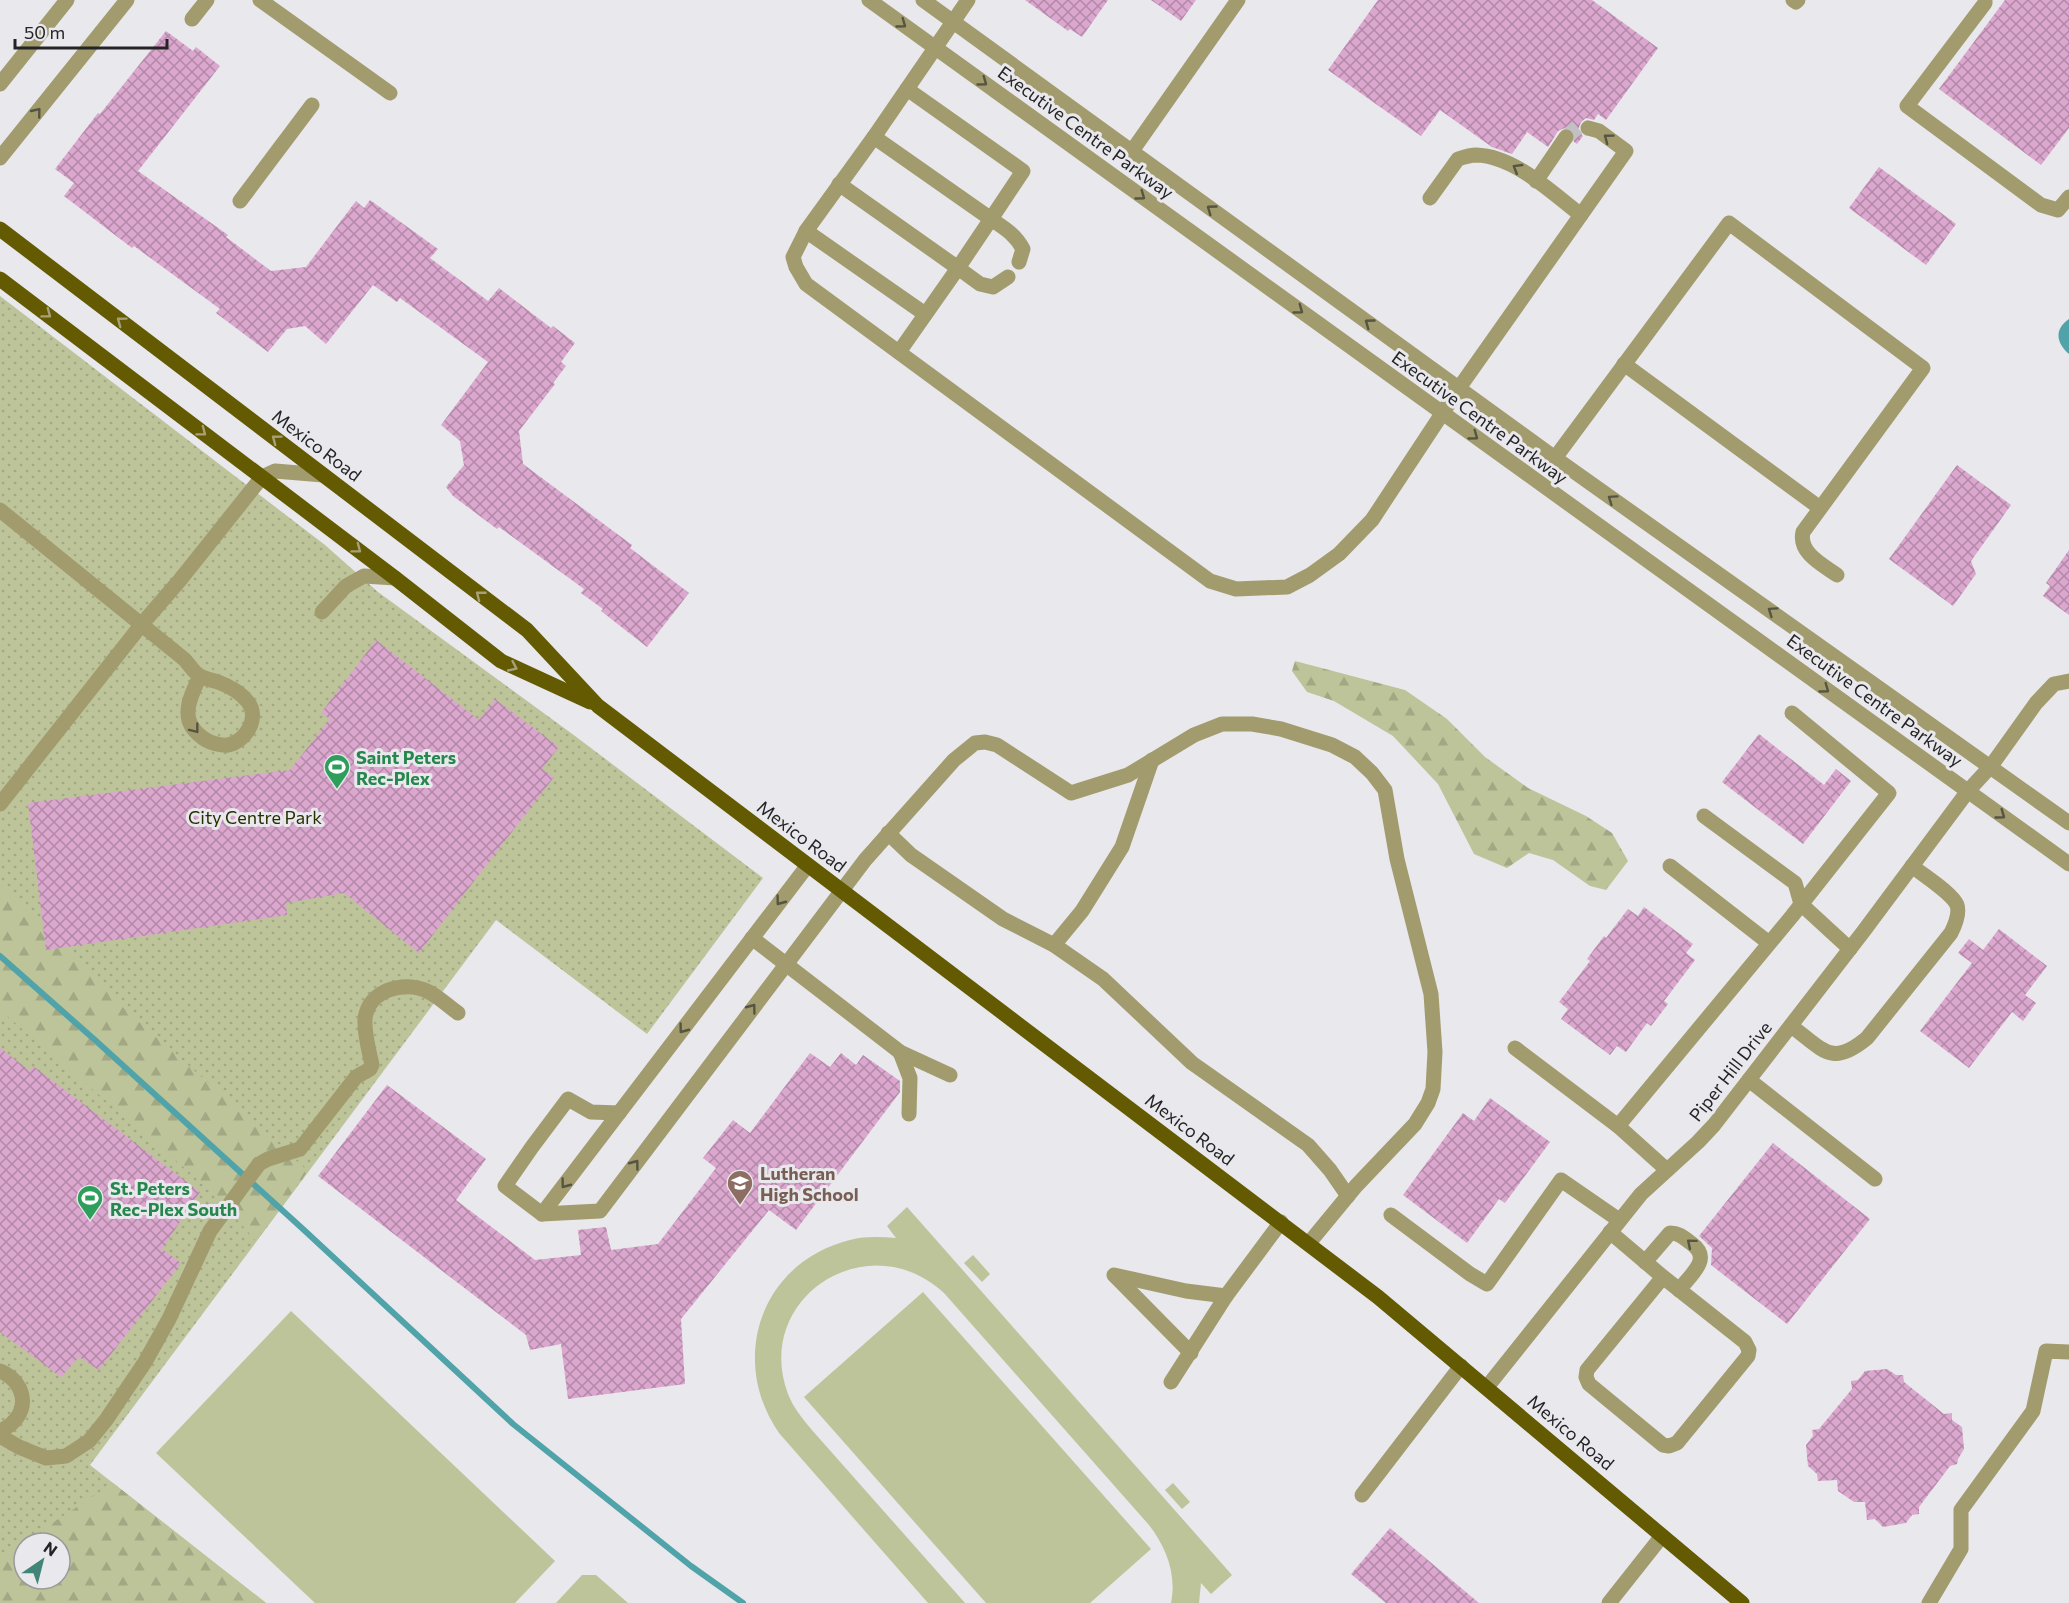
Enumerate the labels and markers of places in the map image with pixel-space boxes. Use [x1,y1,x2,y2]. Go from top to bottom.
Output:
place label: Saint Peters Rec-Plex [356,746,456,789]
sports icon: Saint Peters Rec-Plex [322,752,352,790]
place label: Lutheran High School [760,1162,859,1205]
school or university icon: Lutheran High School [725,1168,755,1206]
place label: St. Peters Rec-Plex South [110,1177,237,1220]
sports icon: St. Peters Rec-Plex South [75,1183,105,1221]

